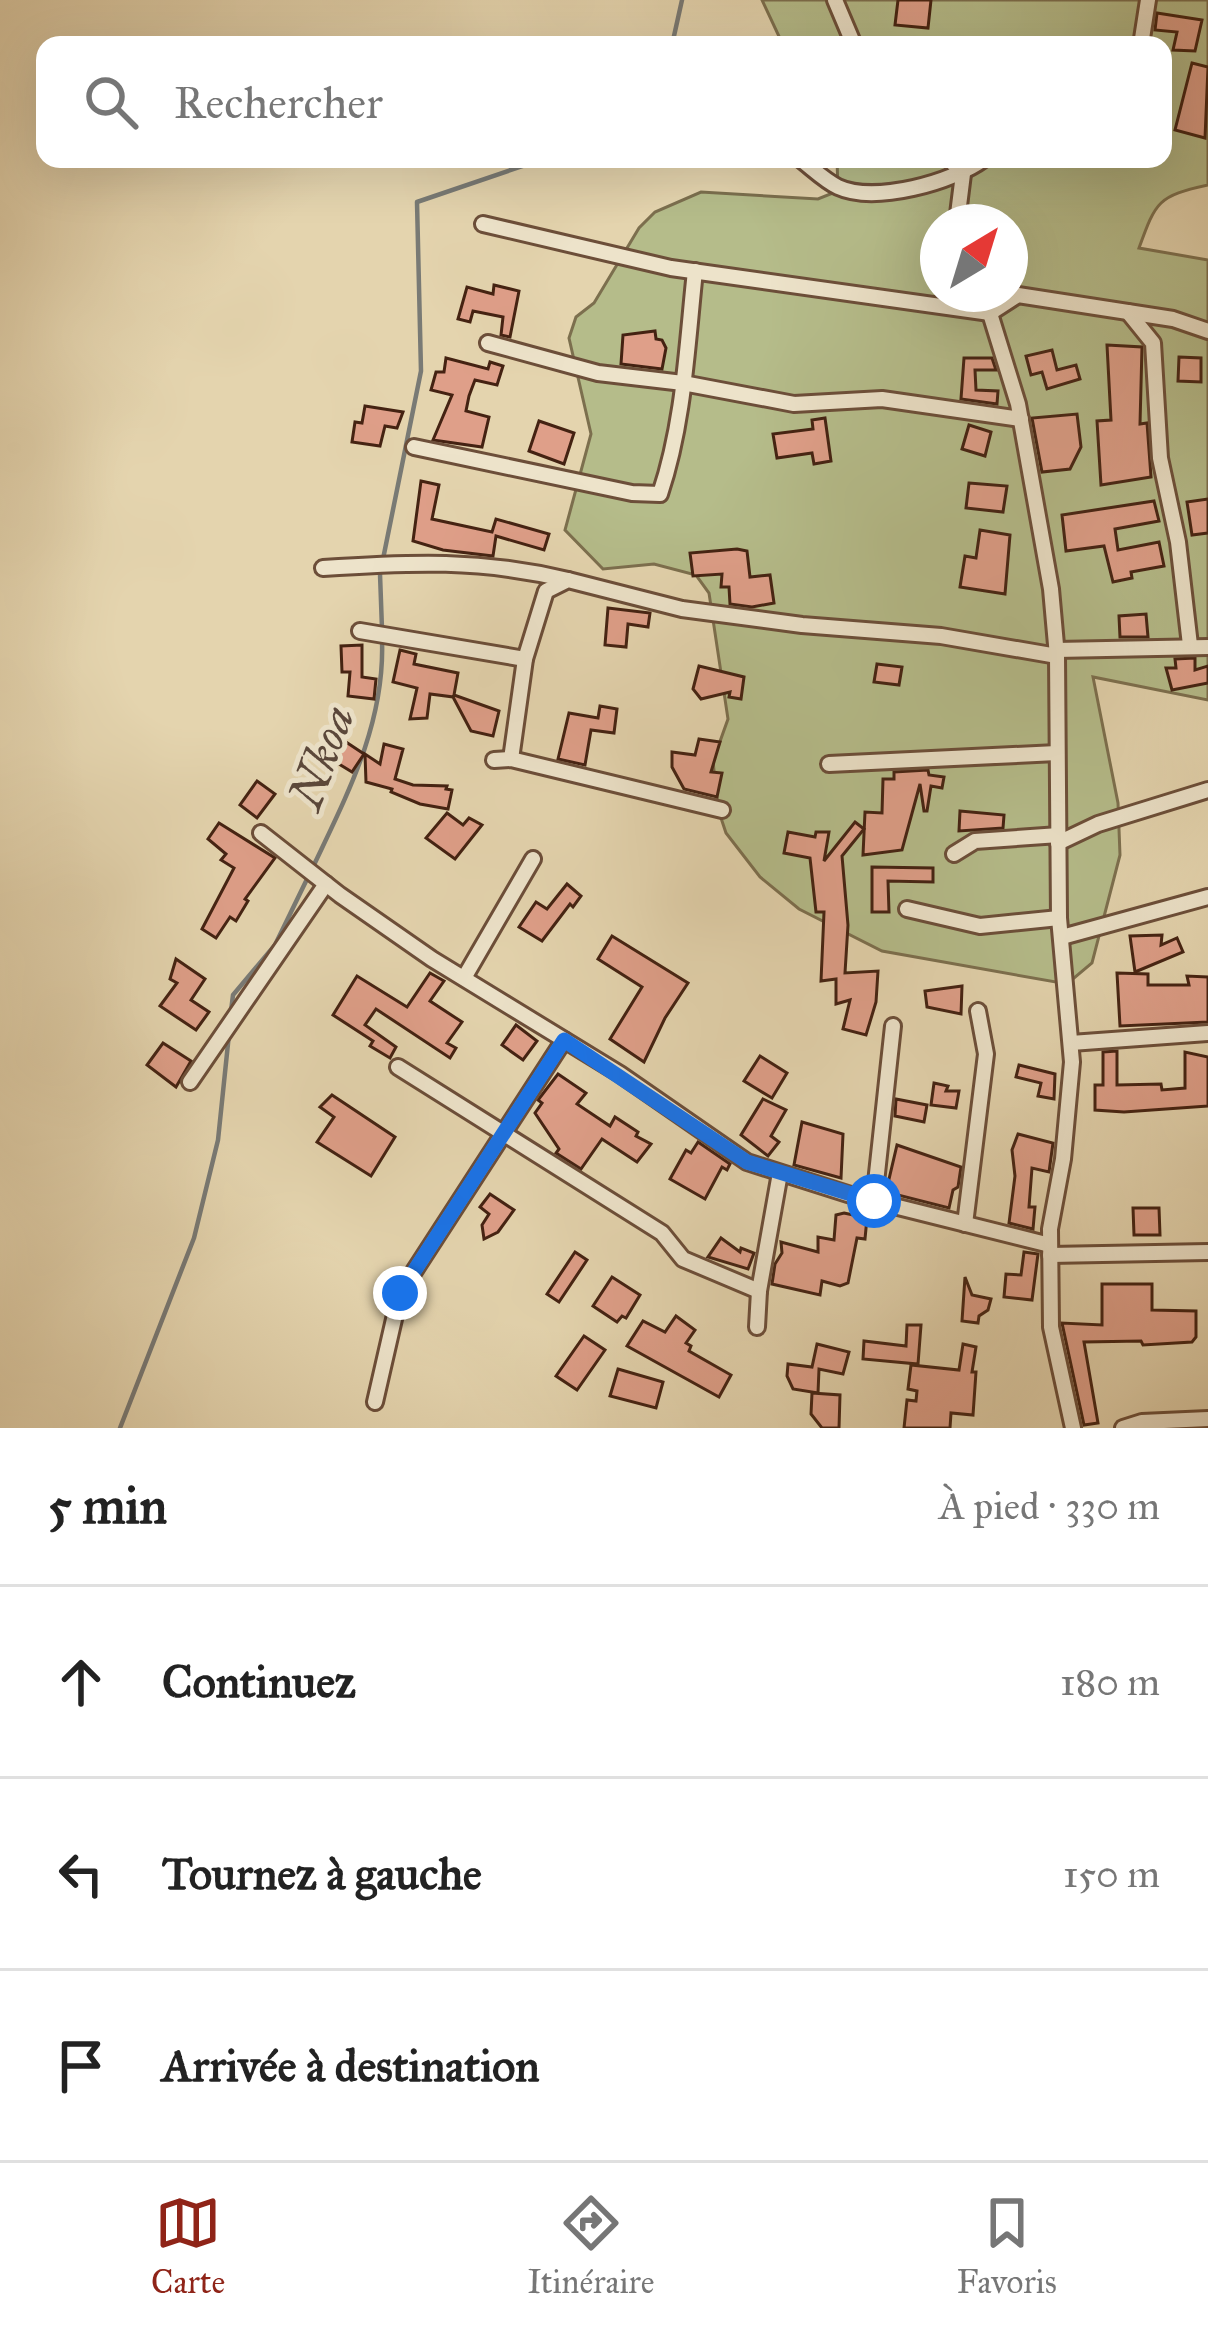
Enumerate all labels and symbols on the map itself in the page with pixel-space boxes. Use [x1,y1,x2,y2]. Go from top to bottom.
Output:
north arrow [920,204,1028,312]
water label: Nkoa [274,697,367,819]
route start [847,1174,901,1228]
route end [373,1266,427,1320]

